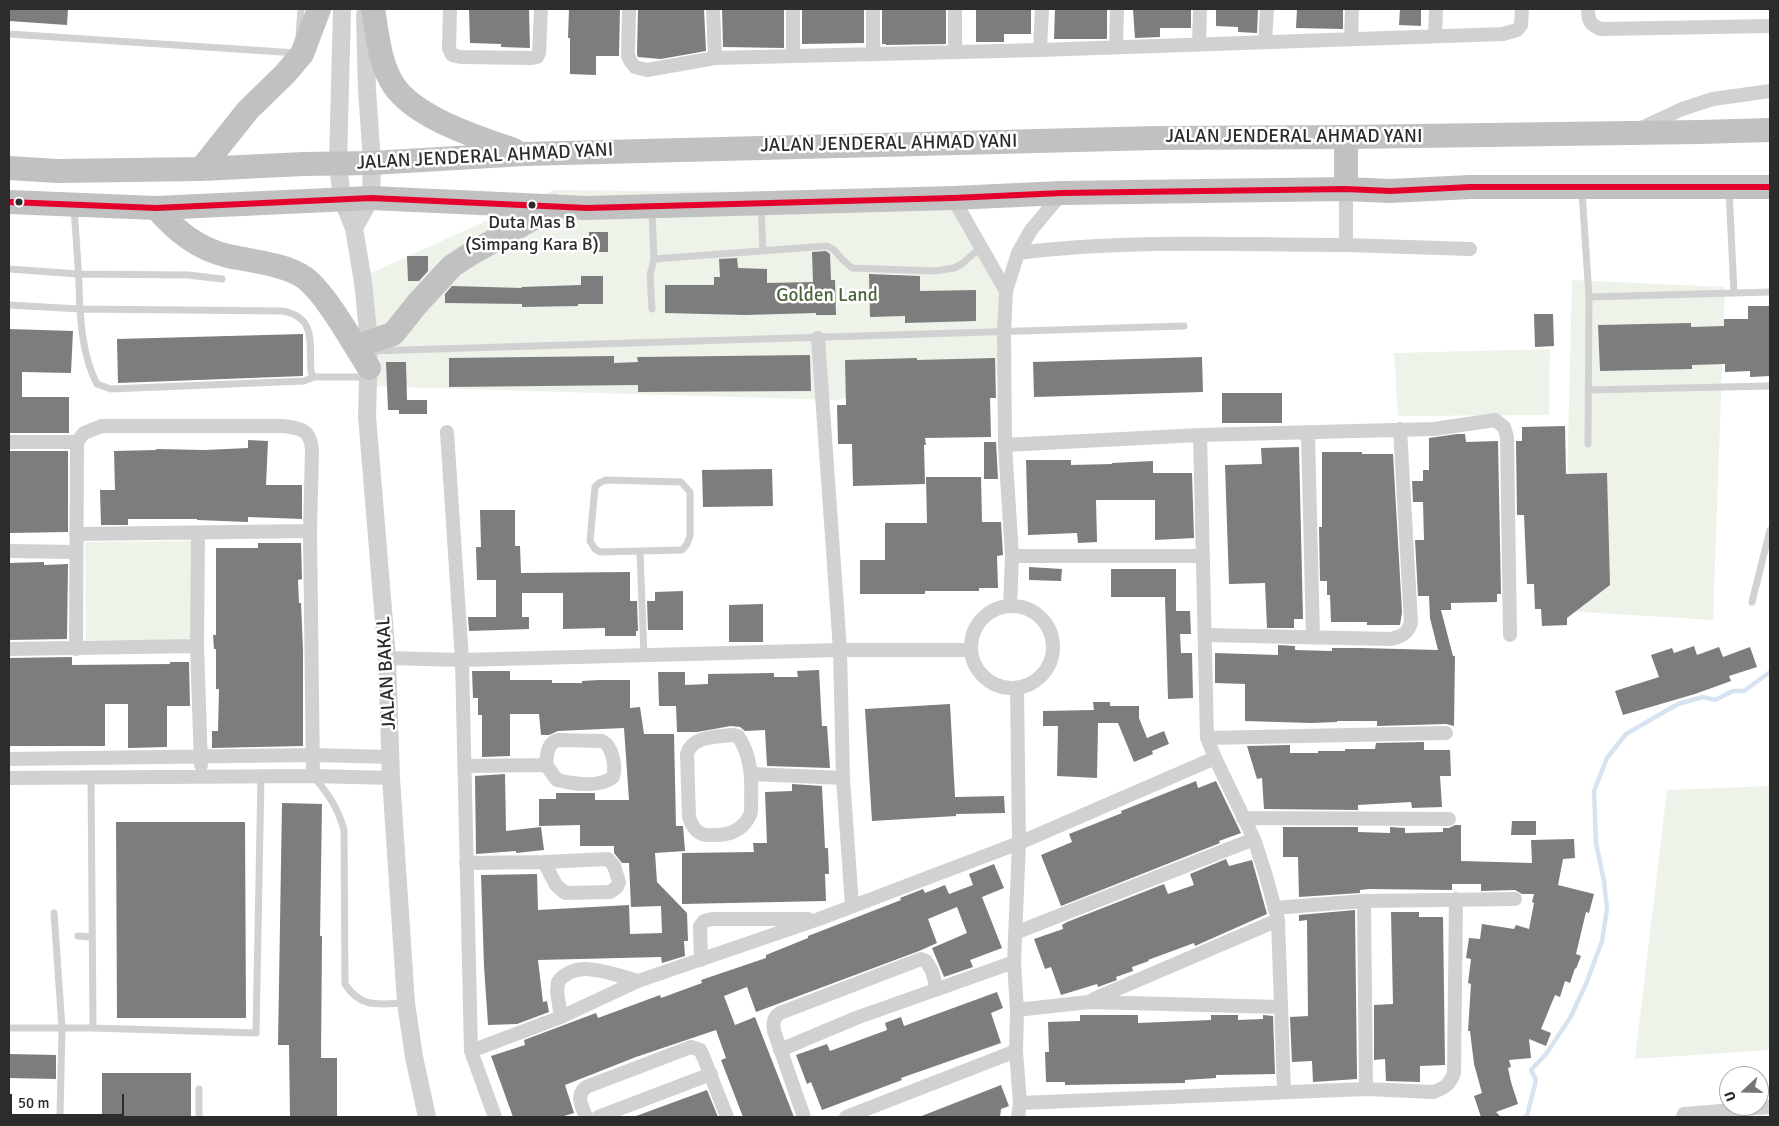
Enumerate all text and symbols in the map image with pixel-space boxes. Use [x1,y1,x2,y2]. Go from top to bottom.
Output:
street label: JALAN JENDERAL AHMAD YANI [1166,126,1422,148]
street label: JALAN JENDERAL AHMAD YANI [760,130,1018,158]
street label: JALAN JENDERAL AHMAD YANI [356,139,614,175]
unlabelled marker [14,197,24,207]
marker: Duta Mas B (Simpang Kara B) [527,200,537,210]
place label: Duta Mas B (Simpang Kara B) [465,212,599,254]
park label: Golden Land [776,285,878,307]
street label: JALAN BAKAL [373,615,401,731]
north arrow [1719,1066,1769,1116]
scale bar [12,1084,126,1116]
text: U [1721,1089,1740,1104]
text: 50 m [18,1094,49,1112]

